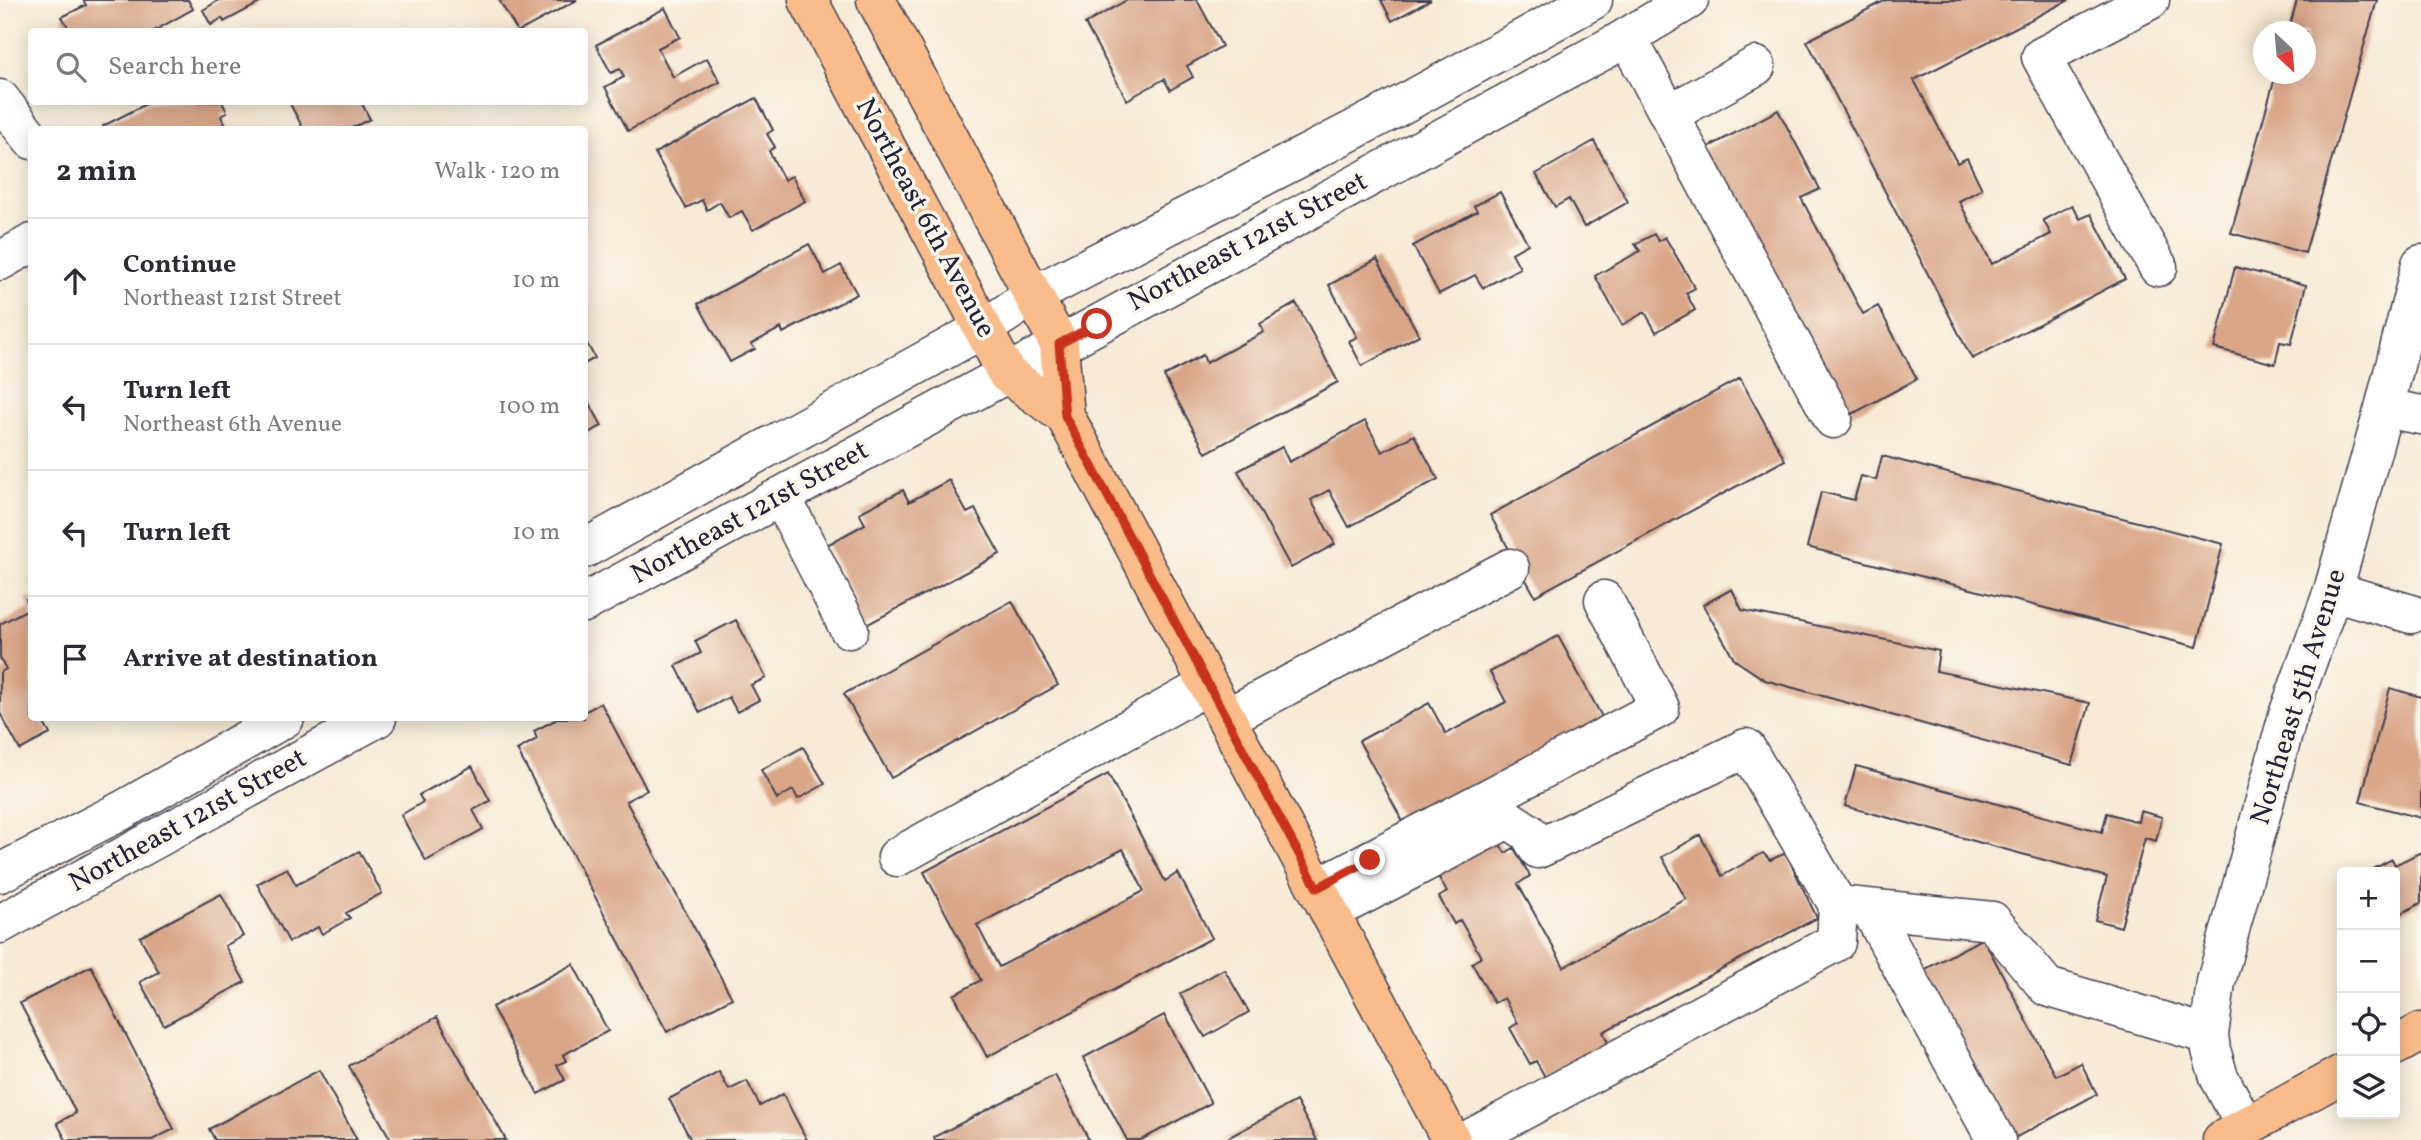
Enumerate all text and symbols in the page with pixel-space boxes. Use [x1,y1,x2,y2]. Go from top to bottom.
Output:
north arrow [2253,21,2316,84]
search box [28,28,588,105]
icon: search [52,48,90,86]
text: Search here [108,49,241,85]
street label: Northeast 6th Avenue [845,91,1005,345]
text: 2 min [56,151,137,193]
text: Walk · 120 m [434,156,560,188]
street label: Northeast 121st Street [1121,162,1375,322]
text: Continue [123,247,236,283]
icon: ahead [56,262,94,300]
text: 10 m [512,265,560,297]
text: Northeast 121st Street [123,283,342,315]
route start [1081,308,1112,339]
text: Turn left [123,373,231,409]
icon: left [56,388,94,426]
text: 100 m [498,391,560,423]
text: Northeast 6th Avenue [123,409,342,441]
street label: Northeast 121st Street [624,431,876,595]
icon: left [56,514,94,552]
text: Turn left [123,515,231,551]
text: 10 m [512,517,560,549]
street label: Northeast 5th Avenue [2242,564,2356,830]
icon: arrive [56,640,94,678]
text: Arrive at destination [123,641,378,677]
street label: Northeast 121st Street [62,739,314,903]
route end [1354,844,1385,875]
map controls [2337,867,2400,1119]
button: + [2337,867,2400,930]
button: − [2337,930,2400,993]
button: locate [2337,993,2400,1056]
button: layers [2337,1056,2400,1119]

